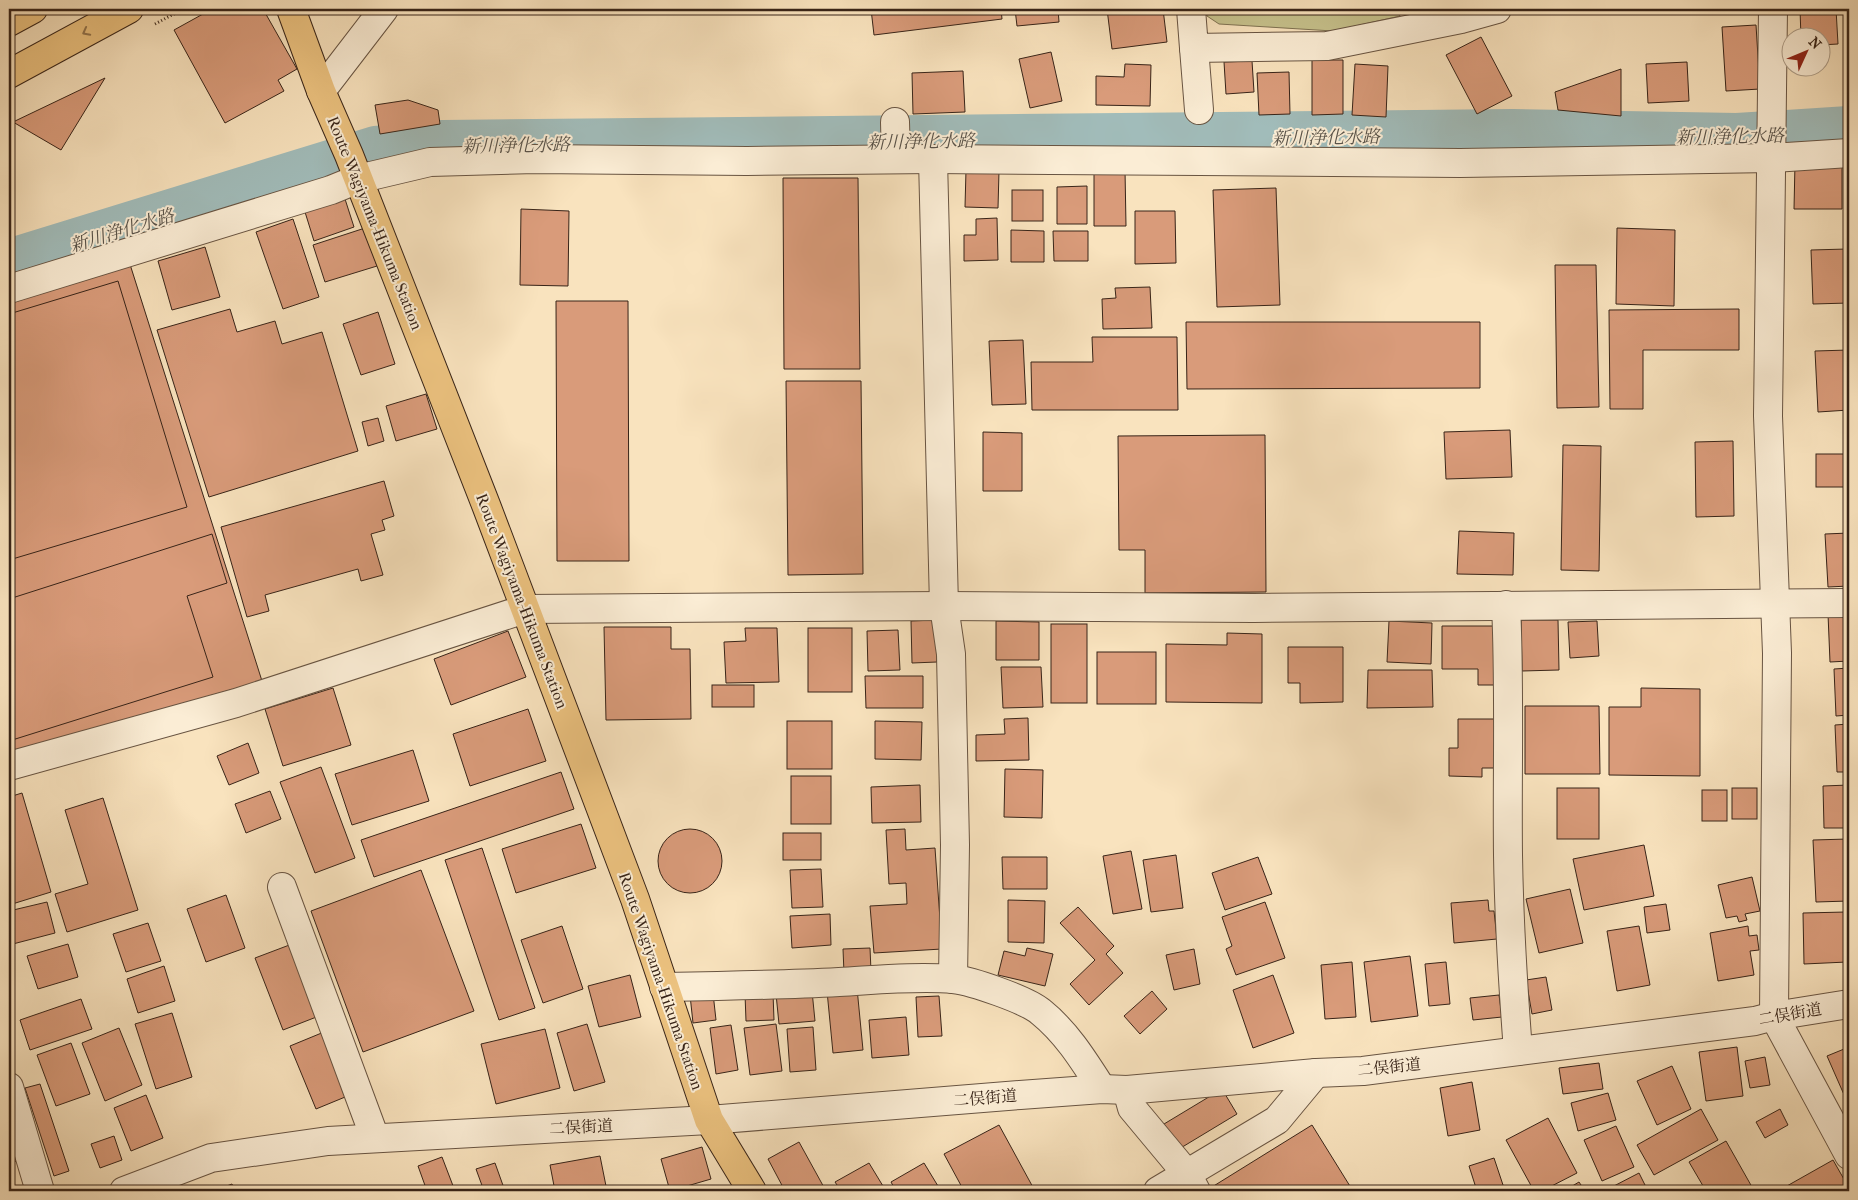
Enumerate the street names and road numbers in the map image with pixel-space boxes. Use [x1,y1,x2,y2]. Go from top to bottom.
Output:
street label: Route Wagiyama-Hikuma Station [323,113,427,333]
street label: Route Wagiyama-Hikuma Station [472,491,572,712]
street label: Route Wagiyama-Hikuma Station [615,870,707,1093]
street label: 二俣街道 [1757,999,1823,1029]
street label: 二俣街道 [1356,1054,1422,1080]
street label: 二俣街道 [952,1086,1018,1110]
street label: 二俣街道 [549,1116,613,1138]

